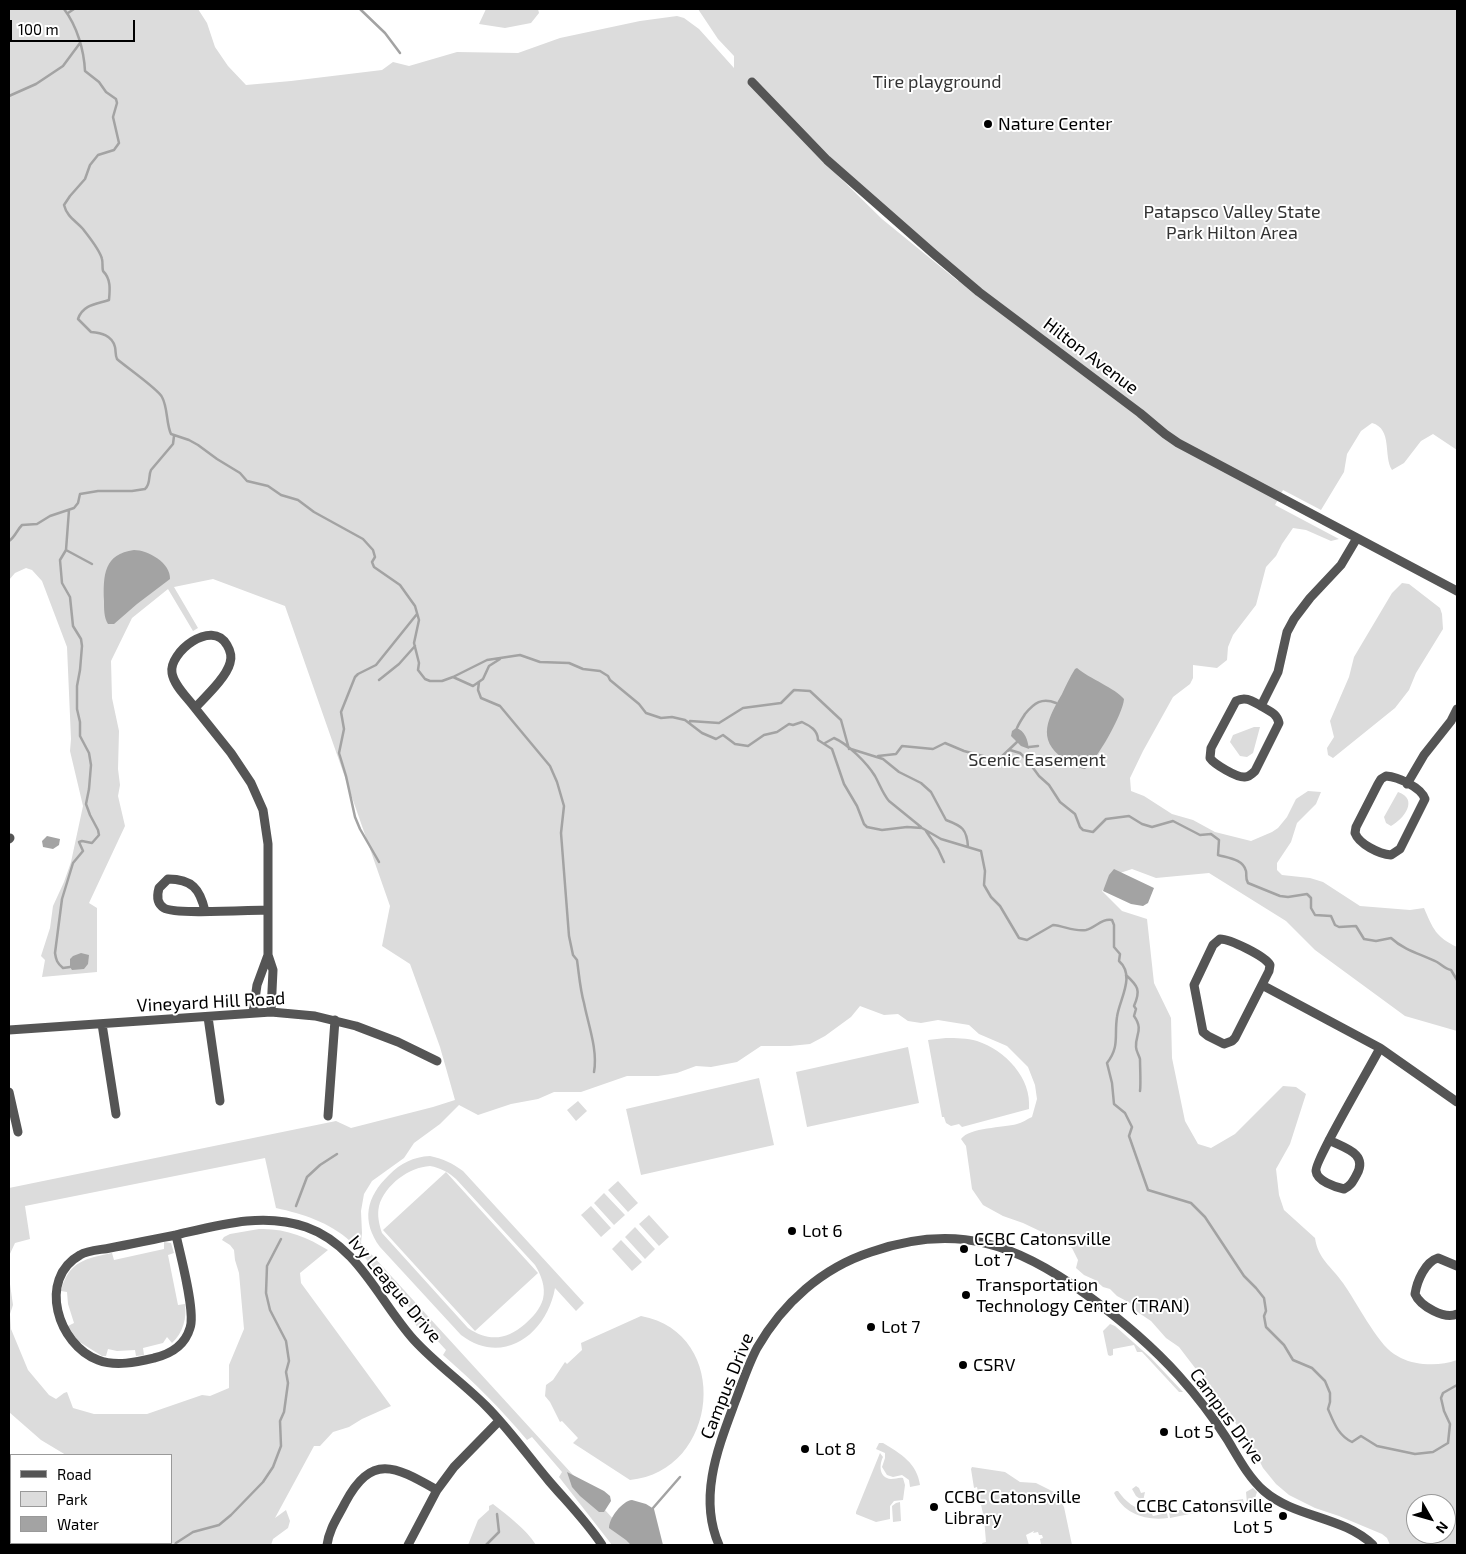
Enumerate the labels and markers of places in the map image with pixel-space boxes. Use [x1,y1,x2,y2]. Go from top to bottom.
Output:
place label: Nature Center [998,113,1112,135]
marker: Nature Center [982,118,994,130]
place label: Lot 6 [802,1220,843,1242]
marker: Lot 6 [786,1225,798,1237]
place label: CCBC Catonsville Lot 7 [974,1228,1111,1270]
marker: CCBC Catonsville Lot 7 [958,1243,970,1255]
place label: Transportation Technology Center (TRAN) [976,1274,1189,1316]
marker: Transportation Technology Center (TRAN) [960,1289,972,1301]
place label: Lot 7 [881,1316,921,1338]
marker: Lot 7 [865,1321,877,1333]
place label: CSRV [973,1354,1015,1376]
marker: CSRV [957,1359,969,1371]
place label: Lot 5 [1174,1421,1214,1443]
marker: Lot 5 [1158,1426,1170,1438]
place label: Lot 8 [815,1438,856,1460]
marker: Lot 8 [799,1443,811,1455]
place label: CCBC Catonsville Library [944,1486,1081,1528]
place label: CCBC Catonsville Lot 5 [1136,1495,1273,1538]
marker: CCBC Catonsville Library [928,1501,940,1513]
marker: CCBC Catonsville Lot 5 [1277,1510,1289,1522]

